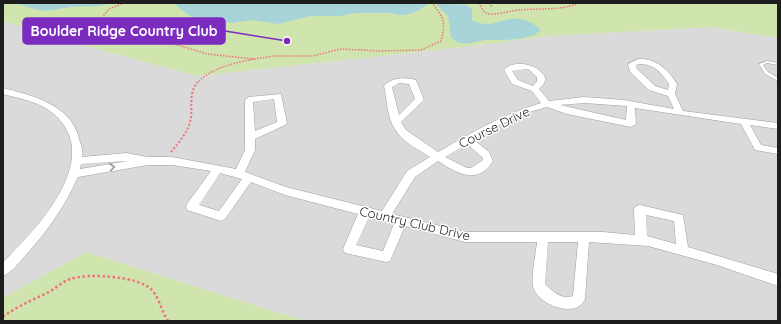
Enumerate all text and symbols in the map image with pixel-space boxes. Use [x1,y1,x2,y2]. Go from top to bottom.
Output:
callout: Boulder Ridge Country Club [23,18,225,44]
text: Boulder Ridge Country Club [31,22,218,40]
street label: Course Drive [456,103,532,151]
one-way arrow [109,163,115,172]
street label: Country Club Drive [358,202,472,244]

